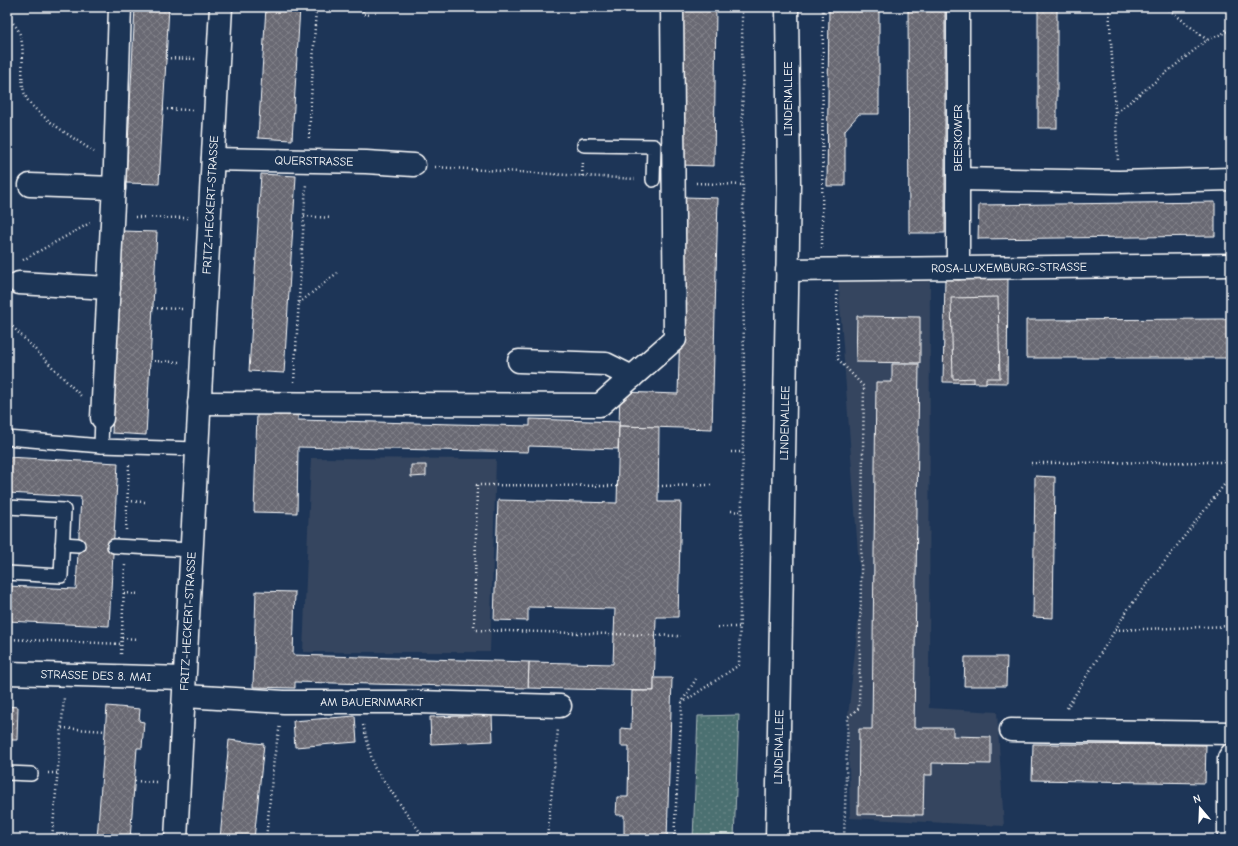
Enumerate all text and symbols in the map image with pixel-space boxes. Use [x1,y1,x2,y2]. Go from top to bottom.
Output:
street label: LINDENALLEE [781,62,795,136]
street label: BEESKOWER [951,104,965,172]
street label: FRITZ-HECKERT-STRASSE [200,135,221,275]
street label: QUERSTRASSE [274,153,353,169]
street label: ROSA-LUXEMBURG-STRASSE [931,260,1087,275]
street label: LINDENALLEE [777,386,792,461]
street label: FRITZ-HECKERT-STRASSE [177,552,199,691]
street label: STRASSE DES 8. MAI [40,667,152,684]
street label: AM BAUERNMARKT [320,695,424,709]
street label: LINDENALLEE [771,709,786,785]
north arrow [1180,788,1220,828]
text: N [1191,792,1202,806]

